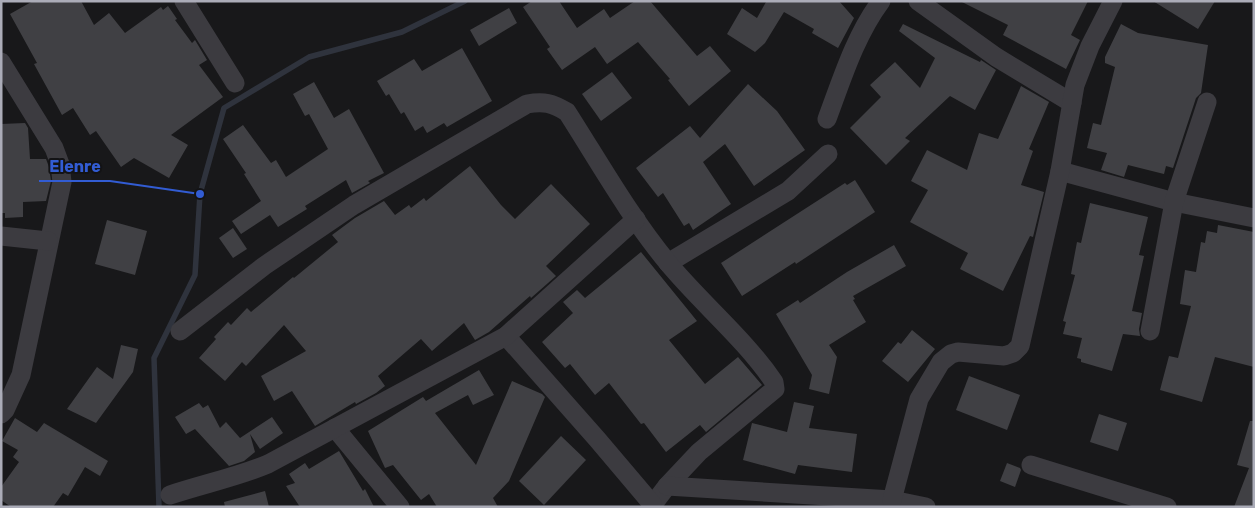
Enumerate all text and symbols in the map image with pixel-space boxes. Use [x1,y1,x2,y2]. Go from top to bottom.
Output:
callout: Elenre [39,150,110,181]
text: Elenre [49,157,101,176]

